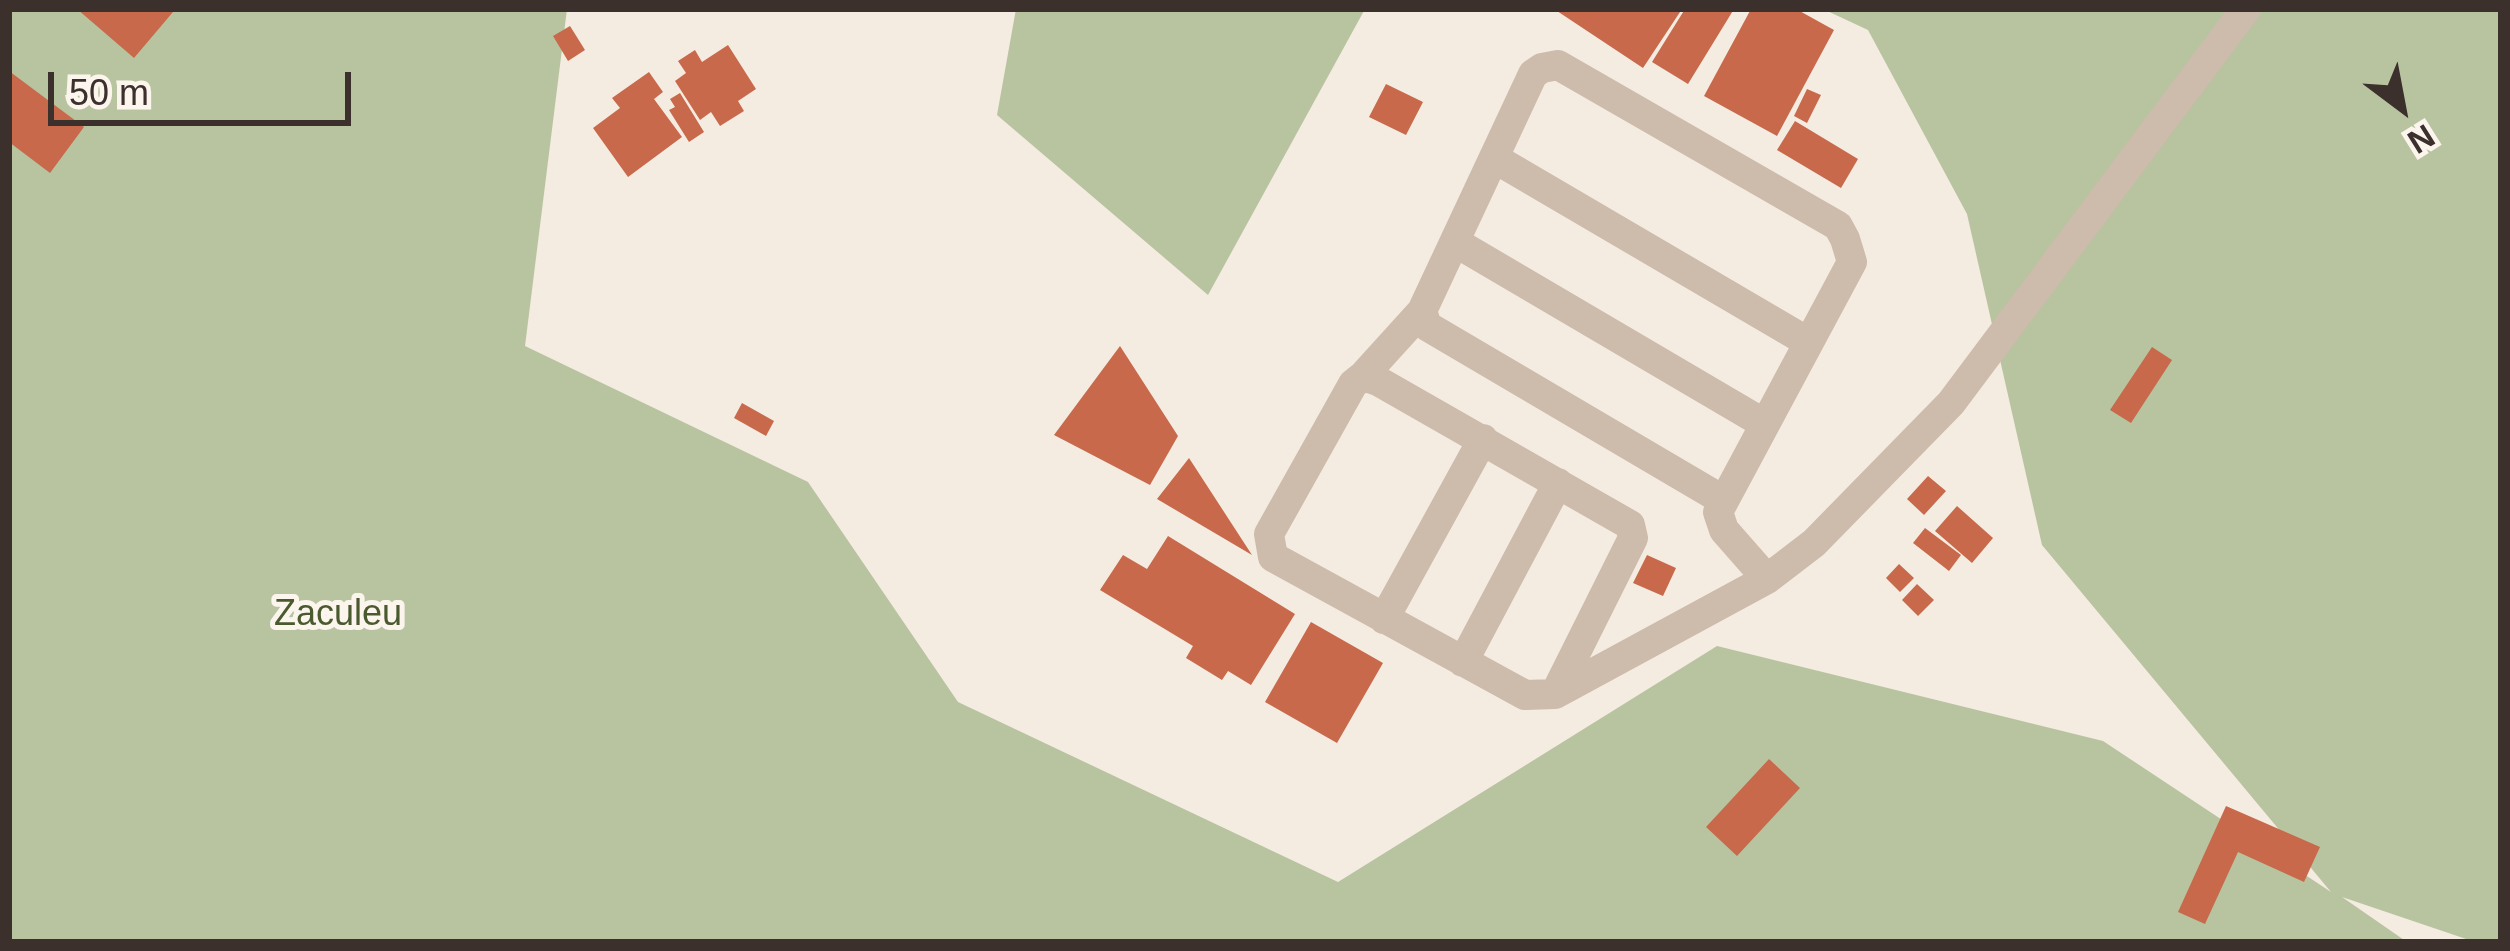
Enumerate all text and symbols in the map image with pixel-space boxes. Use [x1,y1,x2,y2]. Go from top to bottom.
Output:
scale bar [54,48,357,122]
north arrow [2342,48,2462,168]
text: 50 m [69,72,149,113]
text: N [2401,117,2441,161]
park label: Zaculeu [274,593,402,637]

